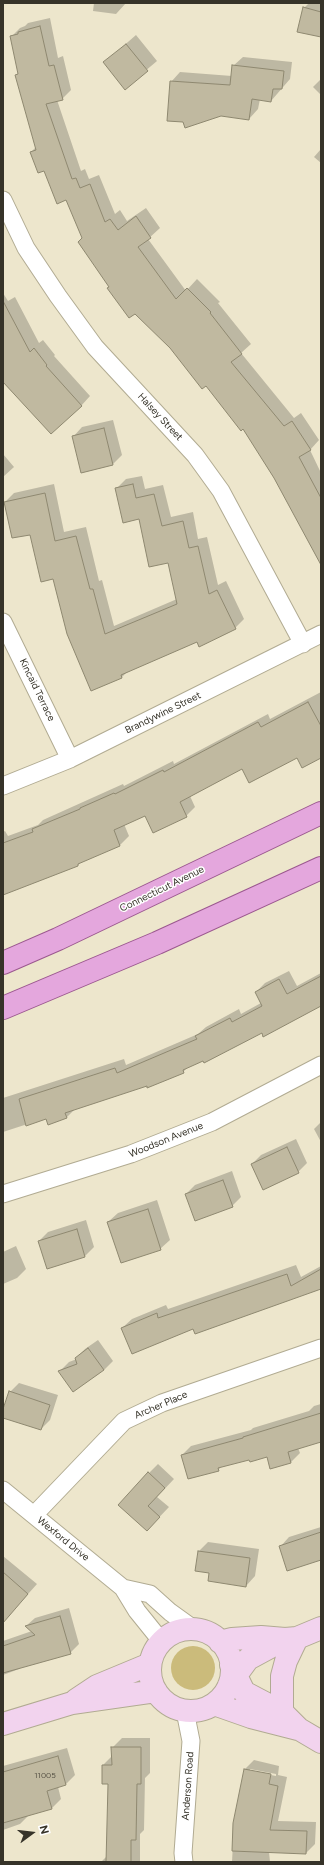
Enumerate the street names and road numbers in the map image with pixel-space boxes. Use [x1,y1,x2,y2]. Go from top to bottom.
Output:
street label: Halsey Street [135,391,185,443]
street label: Kincaid Terrace [17,657,57,723]
street label: Brandywine Street [123,689,203,737]
street label: Connecticut Avenue [118,863,206,915]
street label: Woodson Avenue [127,1120,205,1160]
street label: Archer Place [133,1388,189,1422]
street label: Wexford Drive [34,1514,92,1564]
street label: Anderson Road [180,1751,196,1821]

